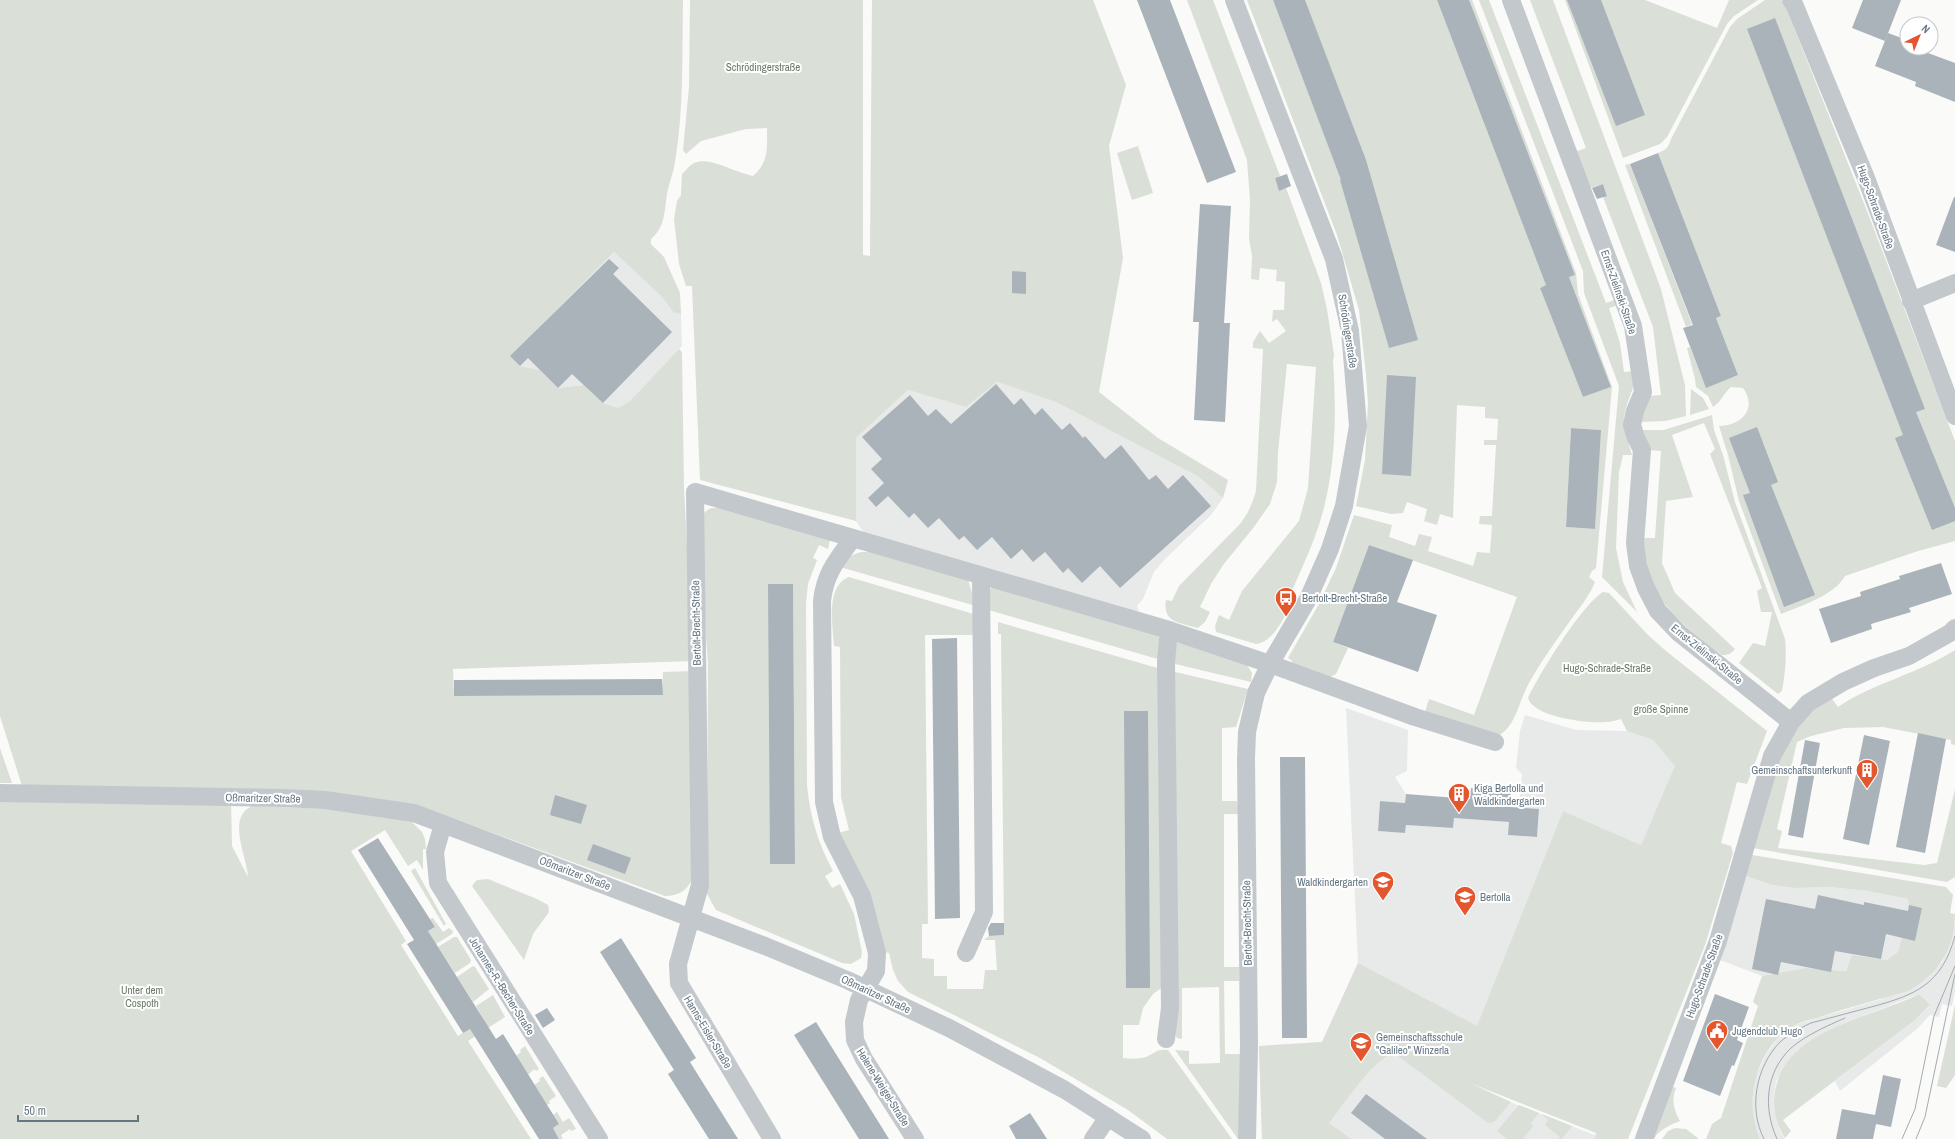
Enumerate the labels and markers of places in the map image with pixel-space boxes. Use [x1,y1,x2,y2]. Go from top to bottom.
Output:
bus stop icon: Bertolt-Brecht-Straße [1273,585,1299,618]
place label: Bertolt-Brecht-Straße [1302,591,1387,605]
building icon: Gemeinschaftsunterkunft [1854,757,1880,790]
place label: Gemeinschaftsunterkunft [1751,763,1852,777]
building icon: Kiga Bertolla und Waldkindergarten [1446,781,1472,814]
place label: Kiga Bertolla und Waldkindergarten [1474,781,1545,808]
school or university icon: Waldkindergarten [1370,869,1396,902]
place label: Waldkindergarten [1297,875,1368,889]
school or university icon: Bertolla [1452,884,1478,917]
place label: Bertolla [1480,890,1511,904]
public building icon: Jugendclub Hugo [1704,1018,1730,1051]
place label: Jugendclub Hugo [1732,1024,1802,1038]
school or university icon: Gemeinschaftsschule "Galileo" Winzerla [1348,1030,1374,1063]
place label: Gemeinschaftsschule "Galileo" Winzerla [1376,1030,1463,1057]

